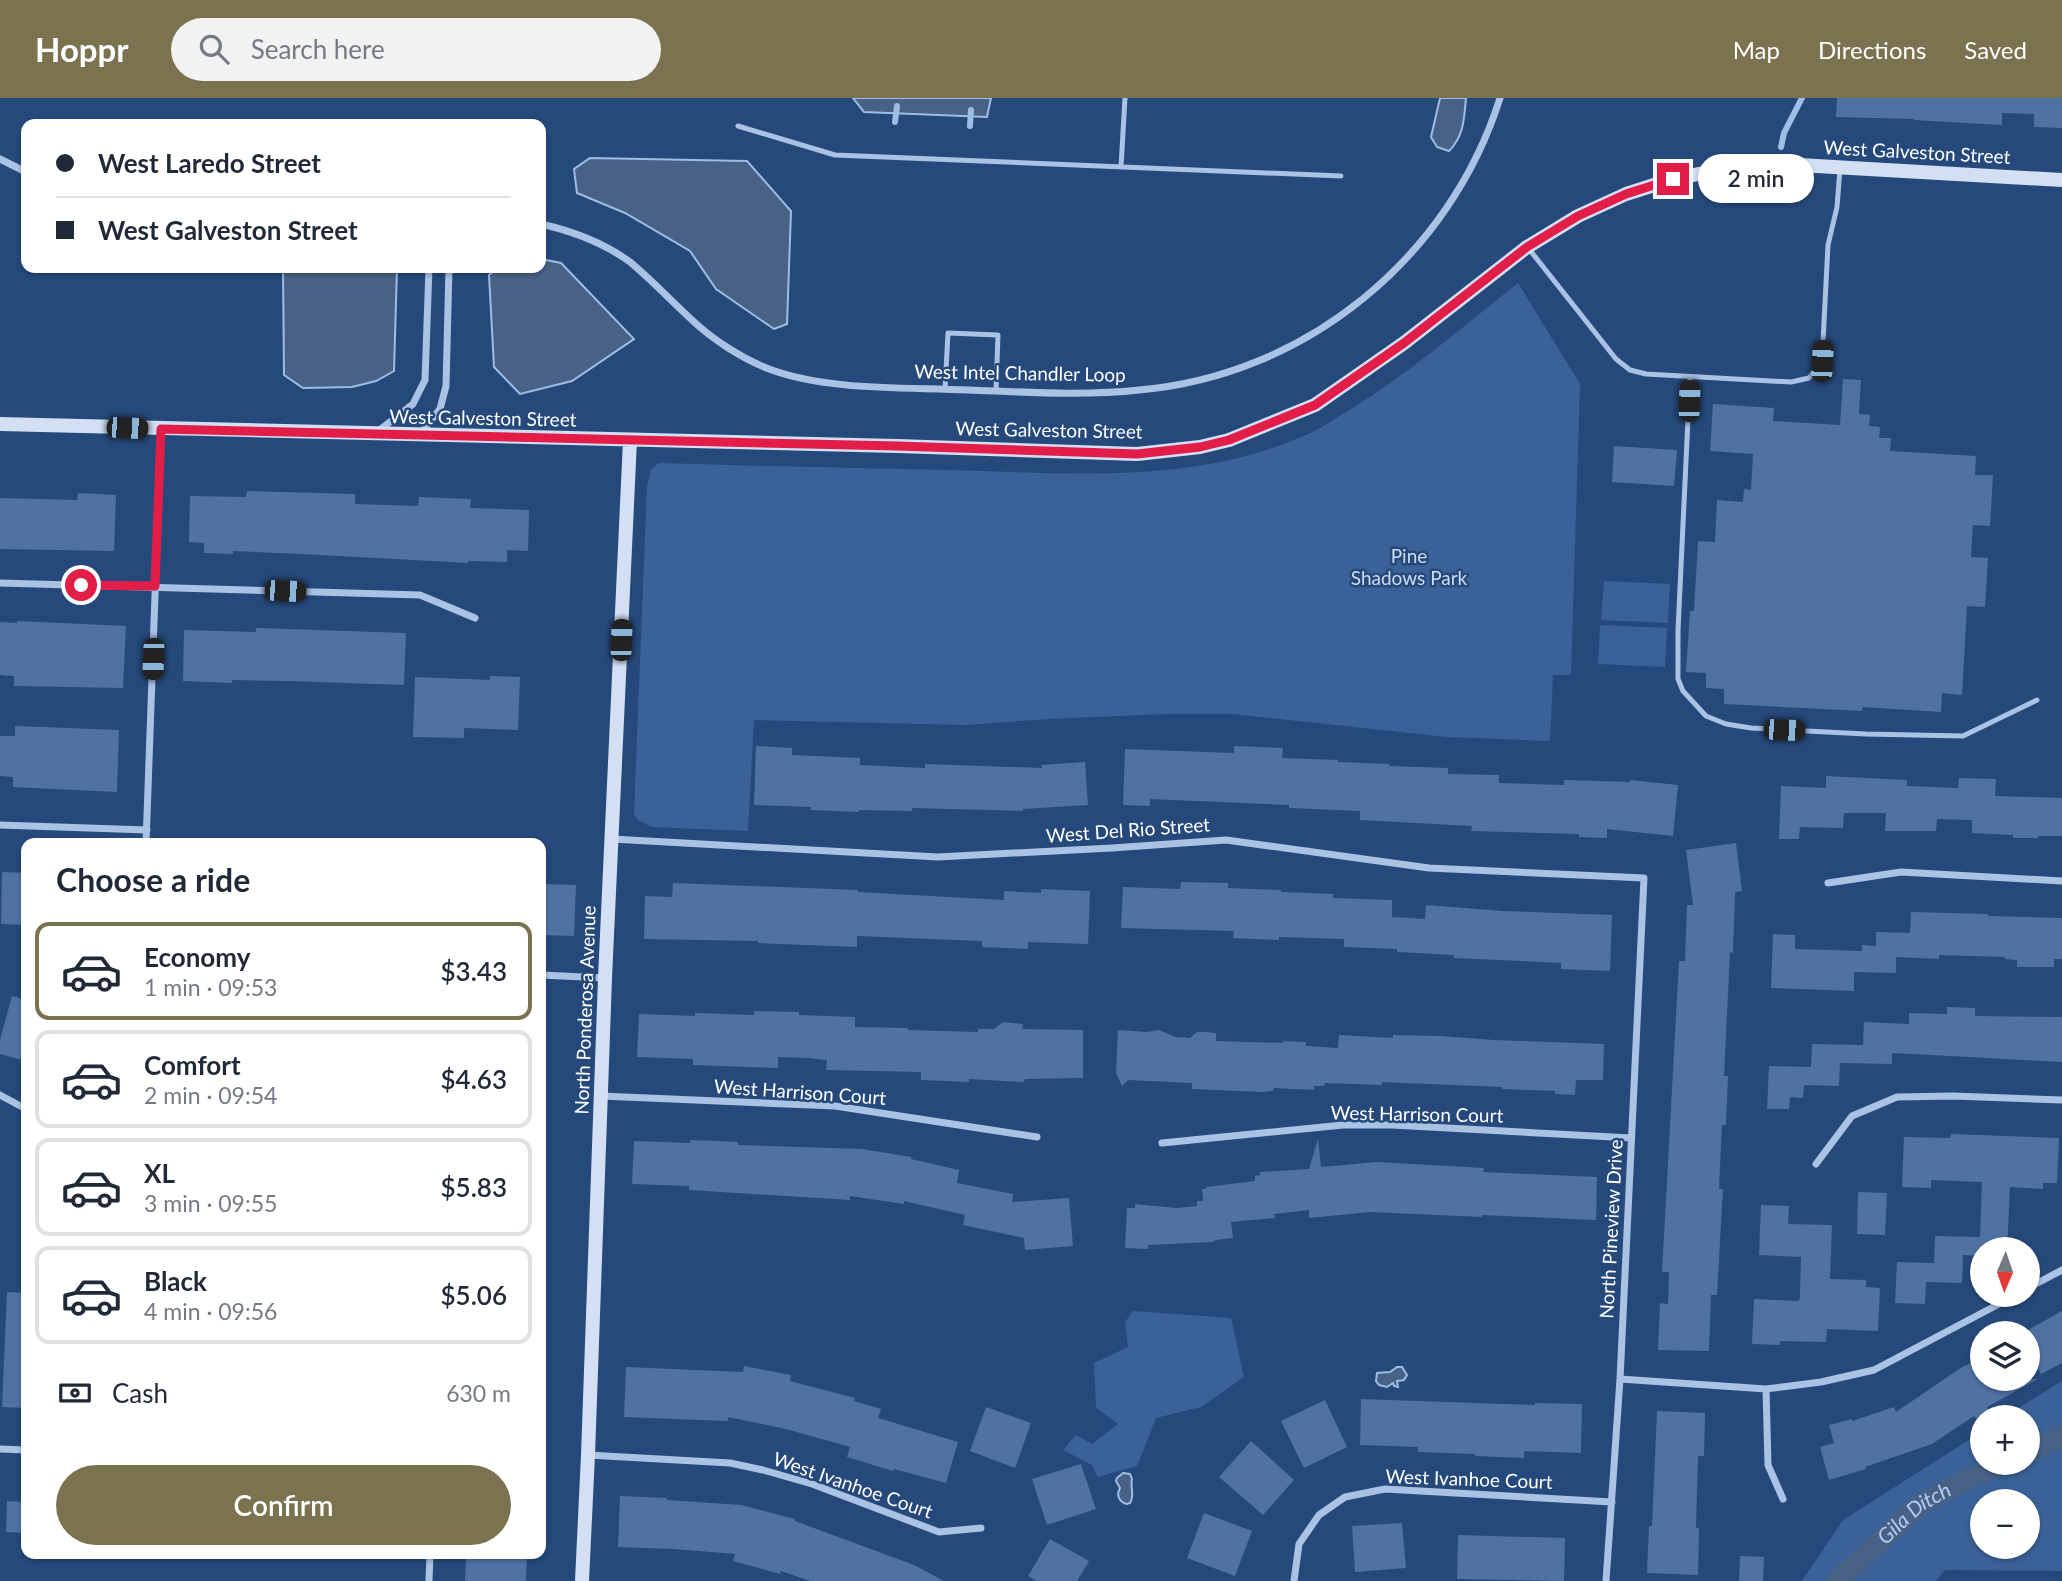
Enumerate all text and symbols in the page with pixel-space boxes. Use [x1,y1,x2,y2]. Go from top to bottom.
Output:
search box [171,18,661,81]
text: Hoppr [35,29,129,69]
icon: search [195,30,233,68]
text: Search here [251,33,385,65]
text: Map [1733,35,1780,64]
text: Directions [1818,35,1926,64]
text: Saved [1964,35,2027,64]
street label: West Galveston Street [1823,135,2011,168]
text: West Laredo Street [98,147,321,179]
callout: 2 min [1698,154,1813,204]
route end [1657,163,1689,195]
text: 2 min [1728,164,1784,192]
text: West Galveston Street [98,214,358,246]
car [1811,339,1834,383]
street label: West Intel Chandler Loop [914,359,1126,386]
car [1678,380,1701,422]
street label: West Galveston Street [389,404,577,431]
street label: West Galveston Street [955,416,1143,443]
car [106,417,149,439]
park label: Pine Shadows Park [1351,544,1468,589]
route start [65,569,97,601]
car [264,580,307,602]
car [610,619,633,661]
car [142,638,165,680]
car [1763,719,1806,741]
street label: West Del Rio Street [1045,812,1211,847]
text: Choose a ride [56,860,250,899]
street label: North Ponderosa Avenue [569,905,600,1115]
icon: car [60,940,123,1003]
text: Economy [144,941,250,973]
text: $3.43 [441,955,507,987]
text: 1 min · 09:53 [144,973,277,1001]
icon: car [60,1048,123,1111]
text: Comfort [144,1049,241,1081]
text: $4.63 [441,1063,507,1095]
street label: West Harrison Court [713,1074,887,1109]
text: 2 min · 09:54 [144,1081,277,1109]
street label: West Harrison Court [1330,1100,1504,1127]
street label: North Pineview Drive [1594,1139,1627,1319]
icon: car [60,1156,123,1219]
text: XL [144,1157,175,1189]
text: $5.83 [441,1171,507,1203]
text: 3 min · 09:55 [144,1189,277,1217]
north arrow [1970,1237,2040,1307]
map controls [1970,1237,2040,1559]
icon: car [60,1264,123,1327]
text: Black [144,1265,207,1297]
text: $5.06 [441,1279,507,1311]
text: 4 min · 09:56 [144,1297,277,1325]
button: layers [1970,1321,2040,1391]
icon: cash [56,1374,94,1412]
text: Cash [112,1377,168,1409]
text: 630 m [446,1379,511,1407]
button: + [1970,1405,2040,1475]
street label: West Ivanhoe Court [770,1446,936,1523]
street label: West Ivanhoe Court [1385,1464,1553,1493]
button: Confirm [56,1465,511,1545]
water label: Gila Ditch [1871,1476,1955,1549]
button: − [1970,1489,2040,1559]

